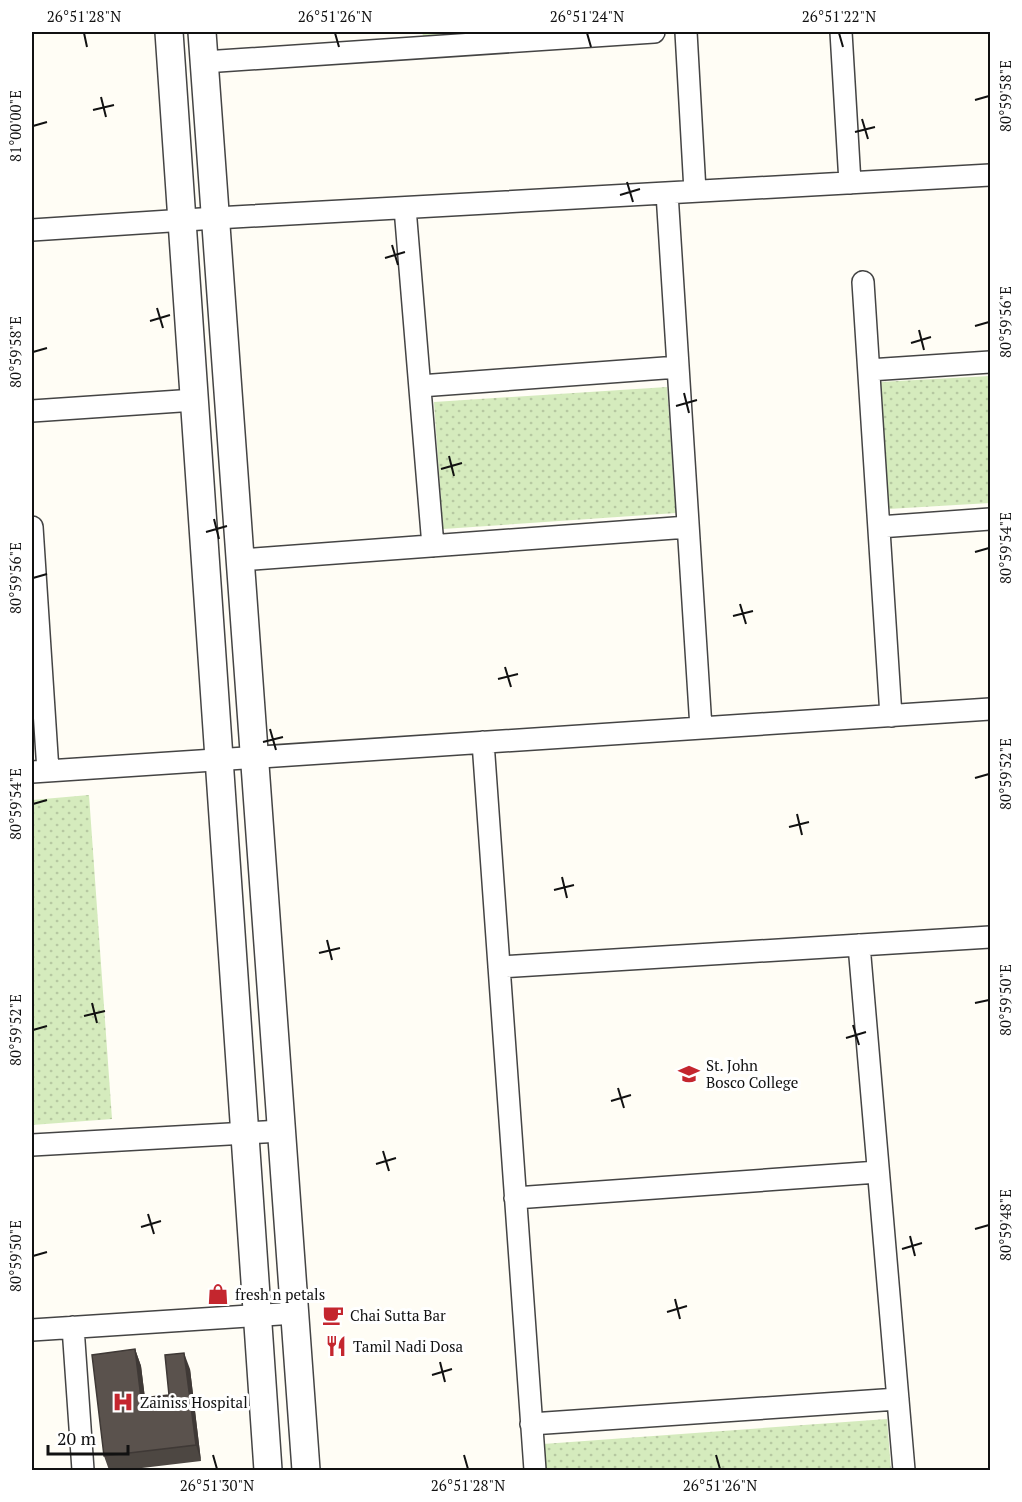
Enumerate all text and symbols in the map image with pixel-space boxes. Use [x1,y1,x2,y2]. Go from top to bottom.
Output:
text: 26°51'28"N [47,6,121,26]
text: 26°51'26"N [298,6,372,26]
text: 26°51'24"N [550,6,624,26]
text: 26°51'22"N [802,6,876,26]
text: 80°59'58"E [995,60,1015,132]
text: 81°00'00"E [5,90,25,162]
text: 80°59'56"E [995,286,1015,358]
text: 80°59'58"E [5,316,25,388]
text: 80°59'54"E [995,512,1015,584]
text: 80°59'56"E [5,542,25,614]
text: 80°59'52"E [995,738,1015,810]
text: 80°59'54"E [5,768,25,840]
text: 80°59'50"E [995,964,1015,1036]
text: 80°59'52"E [5,994,25,1066]
place label: St. John Bosco College [706,1055,798,1092]
school or university icon: St. John Bosco College [677,1062,701,1086]
text: 80°59'48"E [995,1189,1015,1261]
text: 80°59'50"E [5,1220,25,1292]
shop icon: fresh n petals [206,1282,230,1306]
place label: fresh n petals [235,1284,325,1304]
cafe icon: Chai Sutta Bar [321,1303,345,1327]
place label: Chai Sutta Bar [350,1305,446,1325]
restaurant icon: Tamil Nadi Dosa [324,1334,348,1358]
place label: Tamil Nadi Dosa [353,1336,463,1356]
hospital icon: Zainiss Hospital [111,1390,135,1414]
place label: Zainiss Hospital [140,1392,248,1412]
scale bar [48,1418,128,1456]
text: 20 m [57,1426,97,1450]
text: 26°51'30"N [180,1475,254,1495]
text: 26°51'28"N [431,1475,505,1495]
text: 26°51'26"N [683,1475,757,1495]

